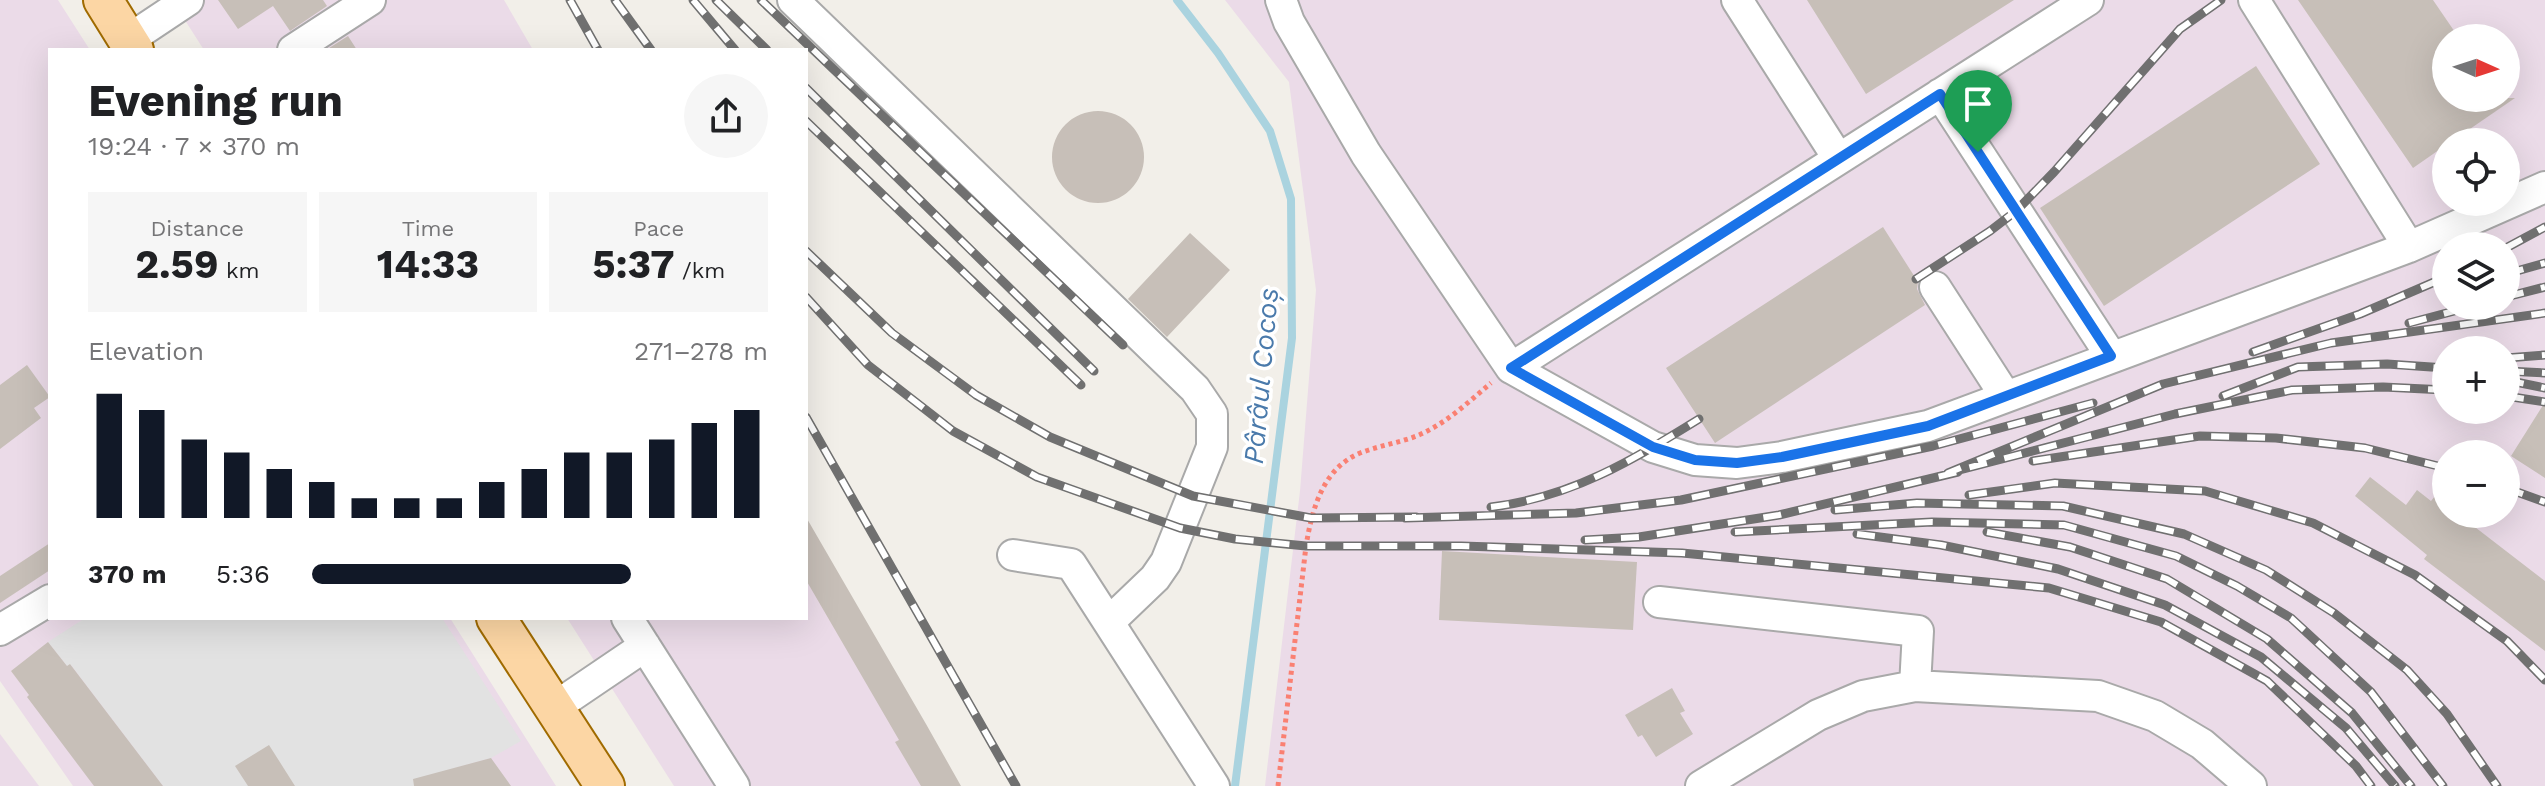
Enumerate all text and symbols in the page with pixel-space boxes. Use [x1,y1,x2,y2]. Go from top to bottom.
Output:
north arrow [2432,24,2520,112]
map controls [2432,24,2520,528]
pin [1944,70,2012,152]
button: share [684,74,768,158]
text: Evening run [88,75,343,127]
icon: arrive [1956,82,2000,126]
button: locate [2432,128,2520,216]
text: 19:24 · 7 × 370 m [88,131,300,161]
text: Distance [151,216,244,241]
text: Time [402,216,454,241]
text: Pace [633,216,684,241]
button: layers [2432,232,2520,320]
text: 2.59 [135,241,219,288]
text: 14:33 [377,241,479,288]
text: 5:37 [592,241,675,288]
text: km [219,258,260,283]
text: /km [675,258,725,283]
water label: Pârâul Cocoș [1237,287,1285,465]
text: Elevation [88,336,204,366]
text: 271–278 m [634,336,768,366]
button: + [2432,336,2520,424]
button: − [2432,440,2520,528]
text: 370 m [88,559,166,589]
text: 5:36 [216,559,270,589]

